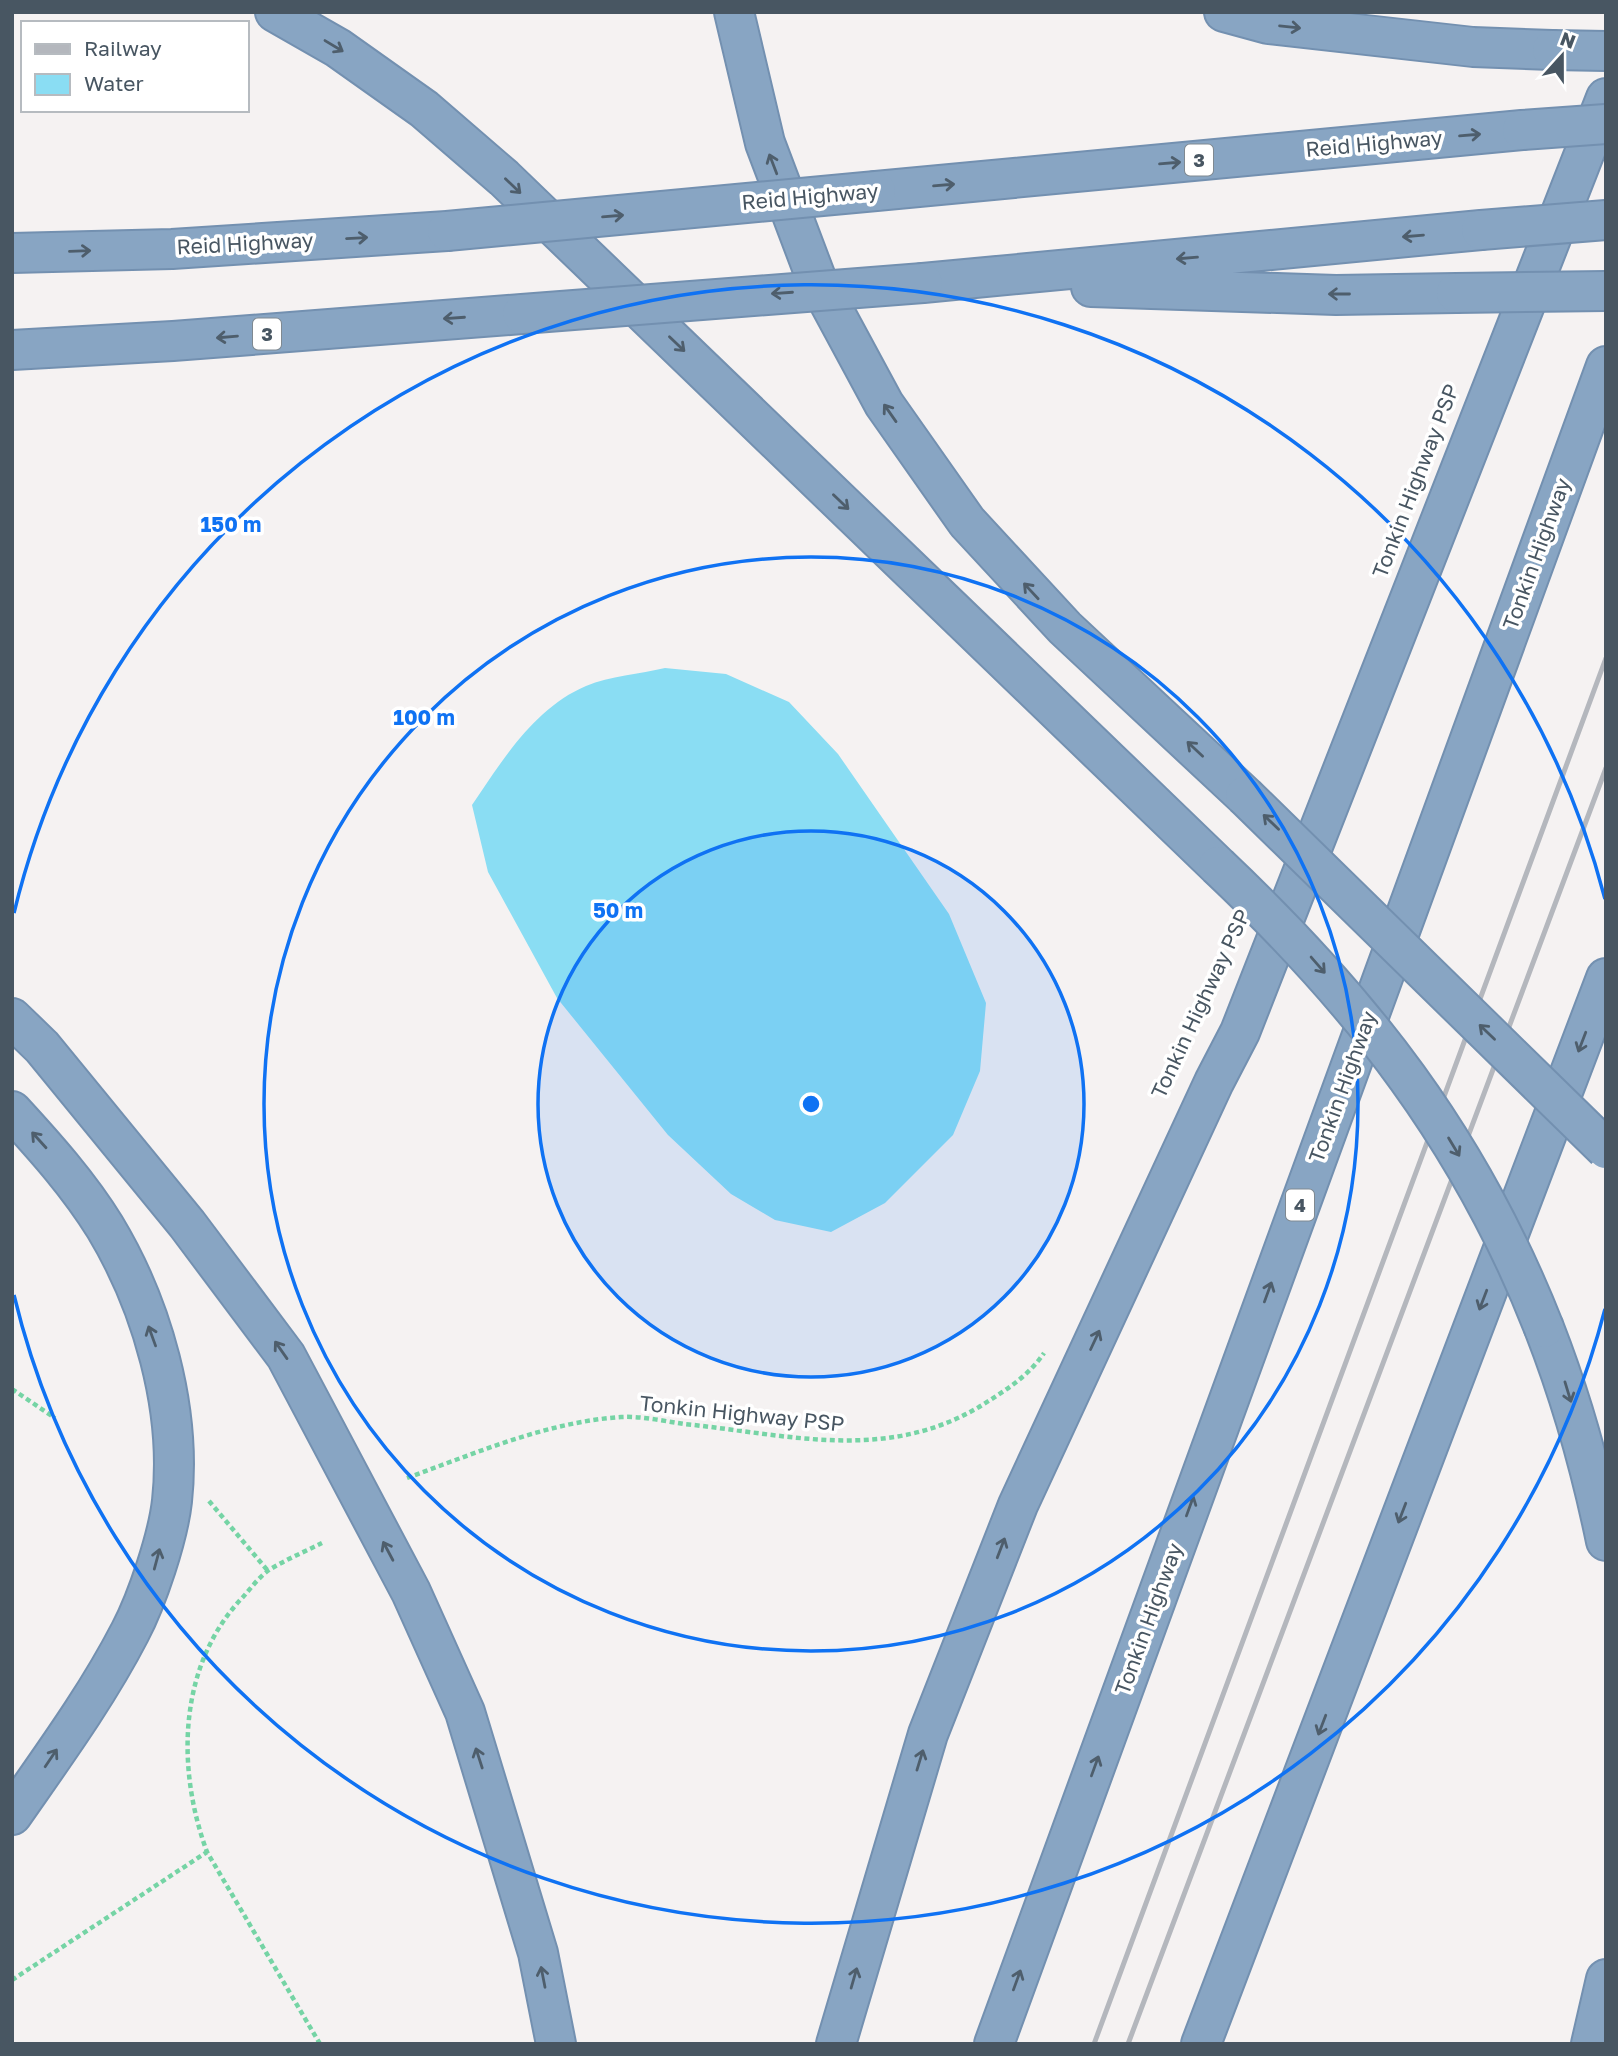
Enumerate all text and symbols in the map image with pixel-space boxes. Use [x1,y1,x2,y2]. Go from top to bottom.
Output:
one-way arrow [1278,20,1301,33]
legend [21,21,248,112]
north arrow [1527,21,1597,91]
text: N [1557,26,1579,53]
text: Railway [84,35,162,61]
one-way arrow [324,40,344,54]
text: Water [84,70,144,96]
street label: Reid Highway [1305,124,1444,162]
one-way arrow [1458,128,1481,141]
road number: 3 [1185,144,1213,176]
one-way arrow [766,153,778,175]
one-way arrow [1159,156,1181,169]
street label: Reid Highway [741,177,880,215]
one-way arrow [504,178,521,195]
one-way arrow [932,178,955,191]
one-way arrow [601,209,624,222]
street label: Reid Highway [176,226,314,260]
one-way arrow [1403,230,1425,243]
one-way arrow [345,231,368,244]
one-way arrow [69,245,92,258]
one-way arrow [1176,251,1199,264]
one-way arrow [771,287,794,300]
one-way arrow [1328,287,1351,301]
one-way arrow [443,312,466,325]
road number: 3 [253,318,281,350]
one-way arrow [216,331,239,344]
one-way arrow [668,336,685,353]
street label: Tonkin Highway PSP [1366,380,1464,581]
one-way arrow [883,404,897,423]
street label: Tonkin Highway [1497,474,1576,633]
one-way arrow [832,493,849,510]
text: 150 m [201,511,261,537]
one-way arrow [1023,583,1040,600]
text: 100 m [393,704,455,730]
one-way arrow [1187,741,1204,758]
one-way arrow [1263,814,1280,831]
text: 50 m [593,897,643,923]
street label: Tonkin Highway PSP [1145,905,1255,1102]
one-way arrow [1310,956,1326,974]
street label: Tonkin Highway [1303,1007,1382,1166]
one-way arrow [1478,1024,1495,1041]
one-way arrow [1574,1030,1587,1052]
centre of rings [799,1092,823,1116]
one-way arrow [30,1132,47,1149]
one-way arrow [1448,1137,1462,1157]
road number: 4 [1286,1190,1314,1220]
one-way arrow [1263,1282,1275,1304]
one-way arrow [1476,1289,1489,1310]
one-way arrow [144,1325,157,1347]
one-way arrow [1089,1330,1102,1351]
one-way arrow [274,1341,288,1360]
one-way arrow [1562,1381,1575,1403]
street label: Tonkin Highway PSP [639,1389,846,1437]
one-way arrow [1185,1496,1197,1518]
one-way arrow [1395,1501,1408,1523]
one-way arrow [996,1537,1009,1559]
street label: Tonkin Highway [1109,1539,1188,1698]
one-way arrow [381,1541,395,1561]
one-way arrow [151,1548,164,1571]
one-way arrow [1314,1714,1327,1736]
one-way arrow [472,1748,485,1770]
one-way arrow [44,1749,58,1769]
one-way arrow [915,1750,928,1772]
one-way arrow [1090,1755,1102,1777]
one-way arrow [535,1966,549,1989]
one-way arrow [849,1967,862,1989]
one-way arrow [1012,1969,1024,1991]

